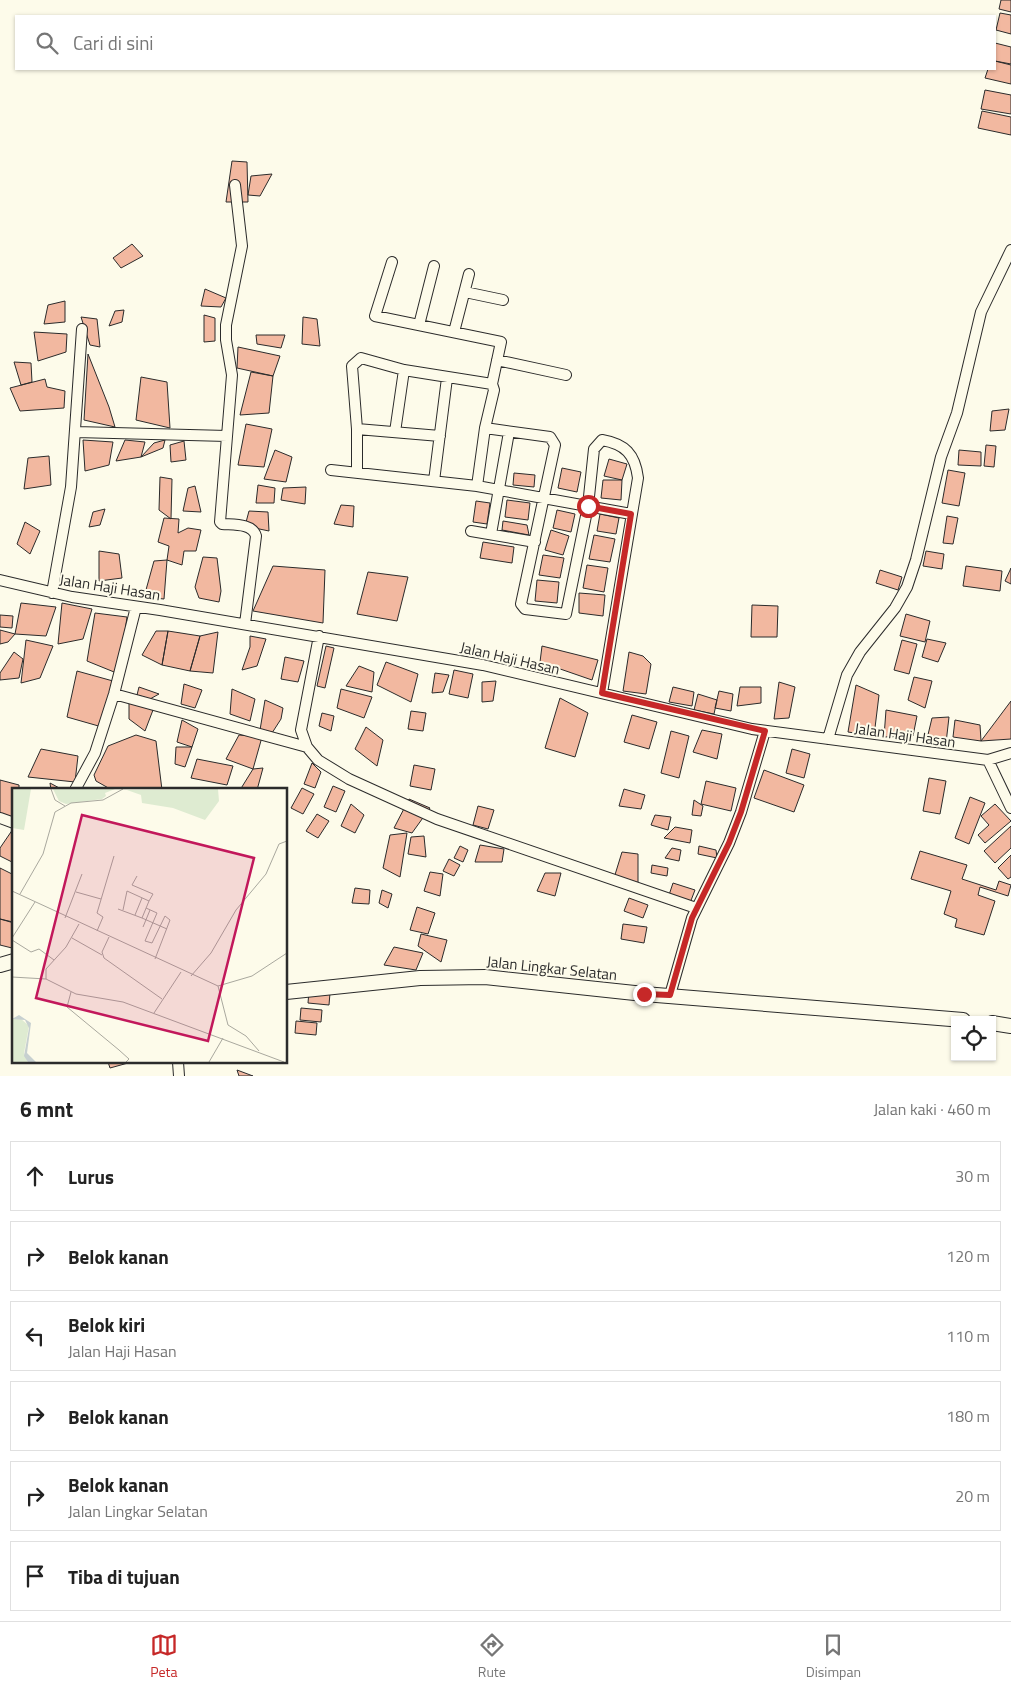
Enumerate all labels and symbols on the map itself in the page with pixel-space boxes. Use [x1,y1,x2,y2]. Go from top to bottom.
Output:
route start [577,495,600,518]
street label: Jalan Haji Hasan [58,568,162,606]
street label: Jalan Haji Hasan [458,635,562,681]
street label: Jalan Haji Hasan [853,717,957,753]
inset map [12,788,288,1064]
street label: Jalan Lingkar Selatan [486,950,618,986]
route end [633,983,656,1006]

